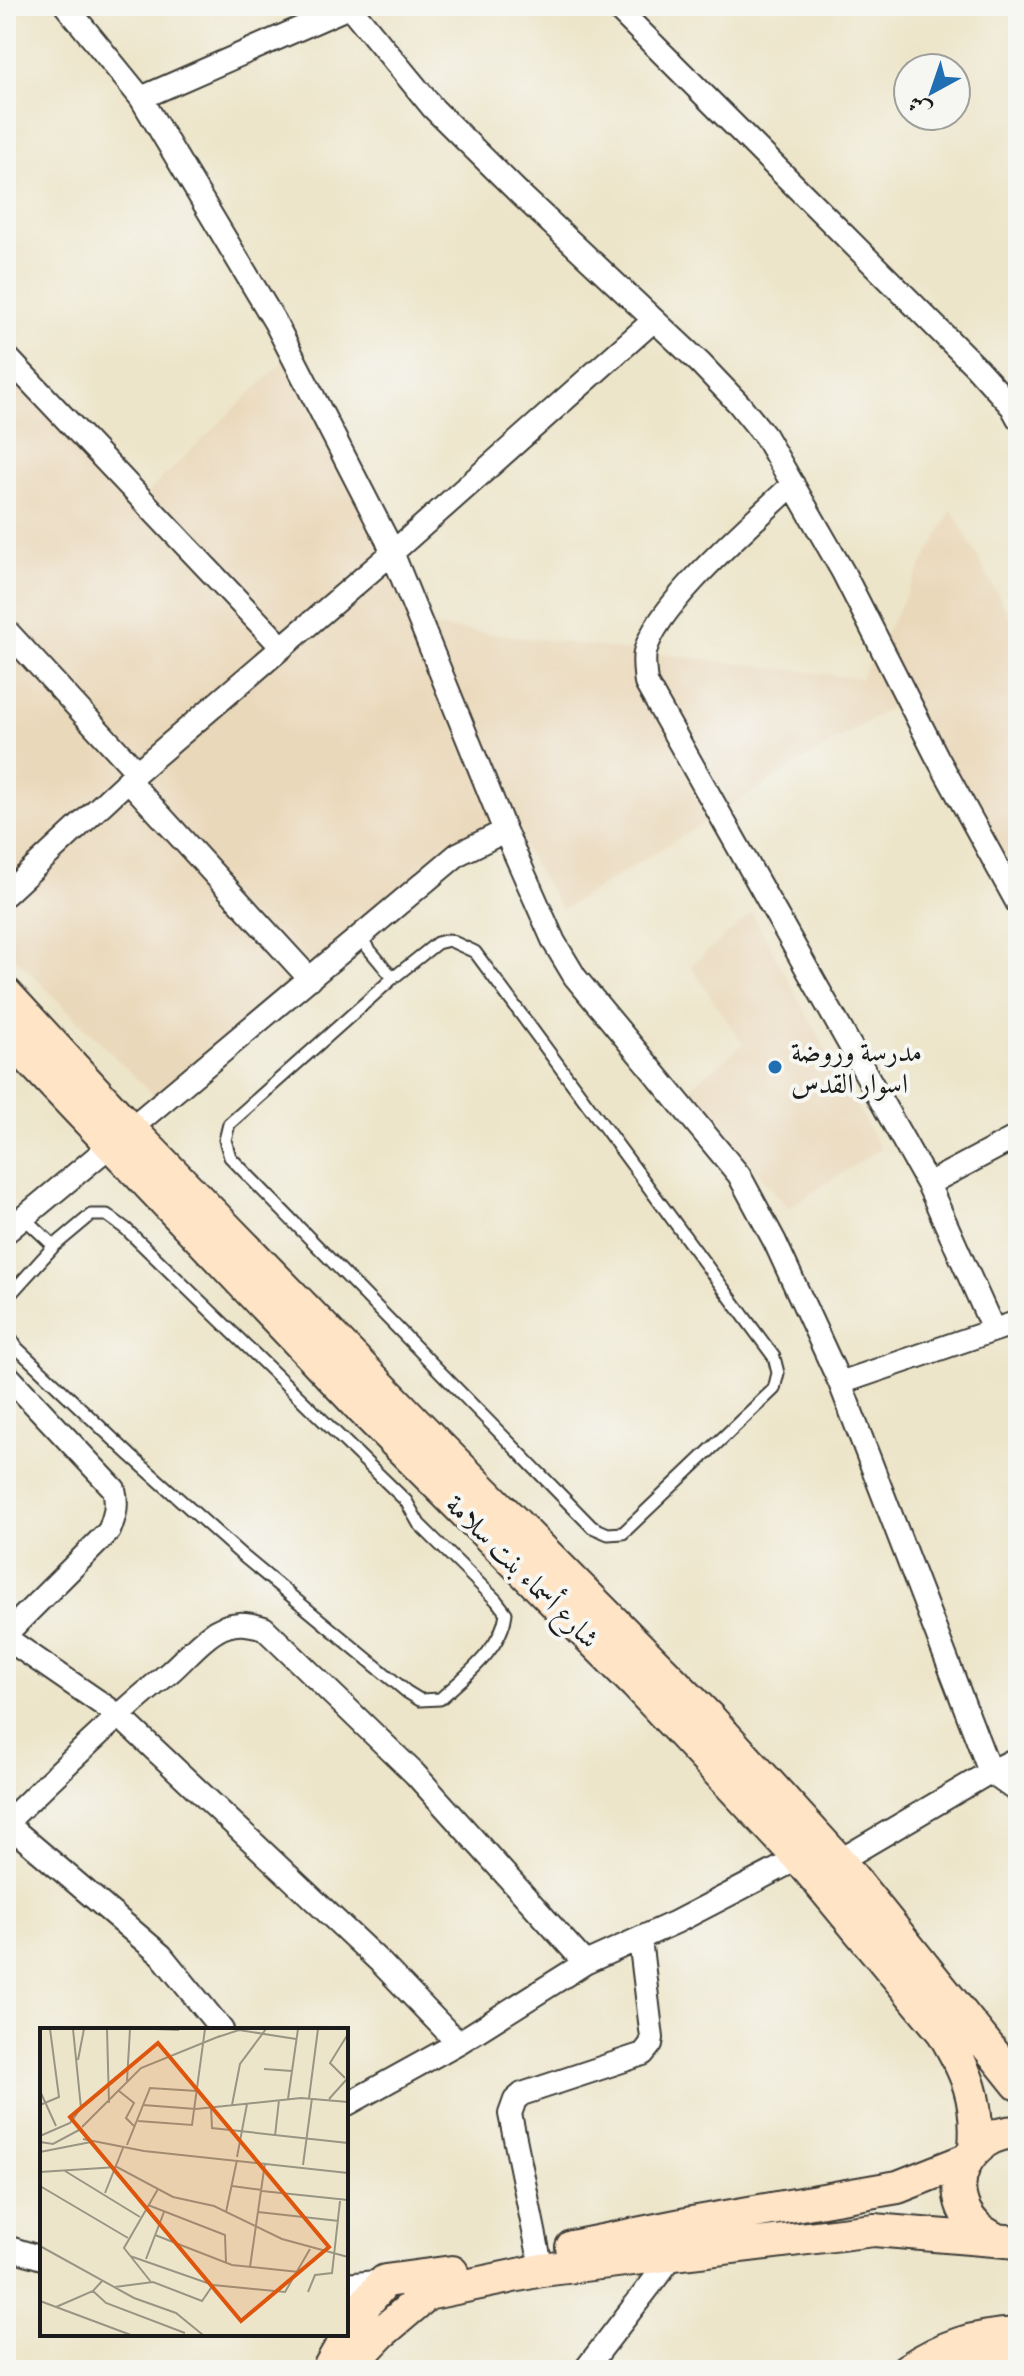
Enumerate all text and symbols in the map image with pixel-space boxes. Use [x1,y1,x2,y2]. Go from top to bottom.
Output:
north arrow [892,52,972,132]
text: ش [902,88,938,125]
place label: مدرسة وروضة اسوار القدس [791,1033,922,1103]
marker: مدرسة وروضة اسوار القدس [766,1058,784,1076]
street label: شارع أسماء بنت سلامة [434,1486,608,1660]
inset map [40,2028,348,2336]

